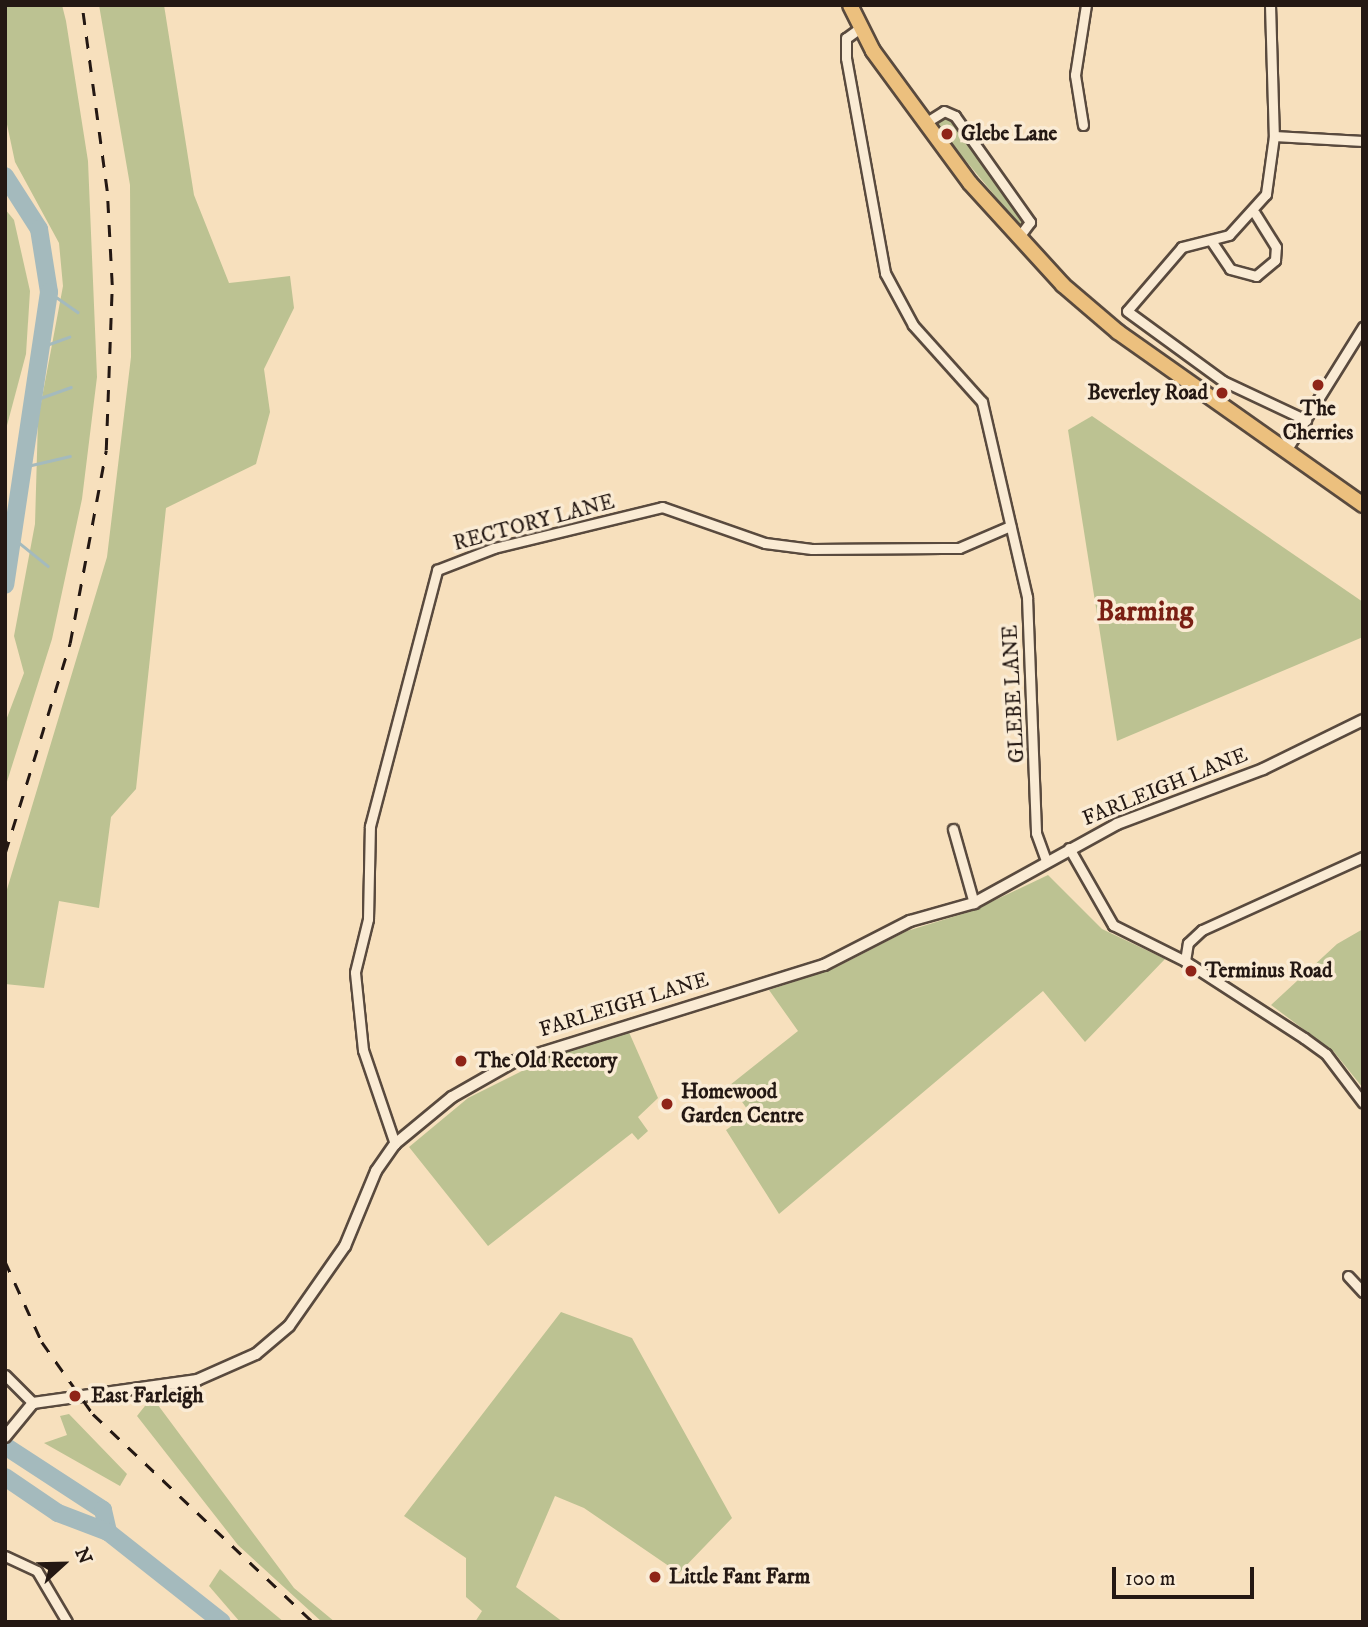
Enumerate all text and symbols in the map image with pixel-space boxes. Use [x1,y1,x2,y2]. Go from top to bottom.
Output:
place label: Glebe Lane [961,121,1057,147]
marker: Glebe Lane [939,126,955,142]
marker: The Cherries [1310,377,1326,393]
place label: Beverley Road [1088,380,1208,406]
marker: Beverley Road [1214,385,1230,401]
place label: The Cherries [1283,396,1353,446]
street label: RECTORY LANE [451,489,617,557]
district label: Barming [1097,595,1193,629]
street label: GLEBE LANE [998,624,1030,764]
street label: FARLEIGH LANE [1079,742,1251,832]
place label: Terminus Road [1205,958,1332,984]
marker: Terminus Road [1183,963,1199,979]
street label: FARLEIGH LANE [536,967,712,1043]
place label: The Old Rectory [475,1048,617,1074]
marker: The Old Rectory [453,1053,469,1069]
place label: Homewood Garden Centre [681,1079,804,1129]
marker: Homewood Garden Centre [659,1096,675,1112]
place label: East Farleigh [91,1383,203,1409]
marker: East Farleigh [65,1386,85,1406]
north arrow [28,1529,98,1599]
text: N [69,1544,97,1567]
scale bar [1116,1554,1258,1598]
place label: Little Fant Farm [669,1564,810,1590]
text: 100 m [1125,1566,1176,1592]
marker: Little Fant Farm [647,1569,663,1585]

